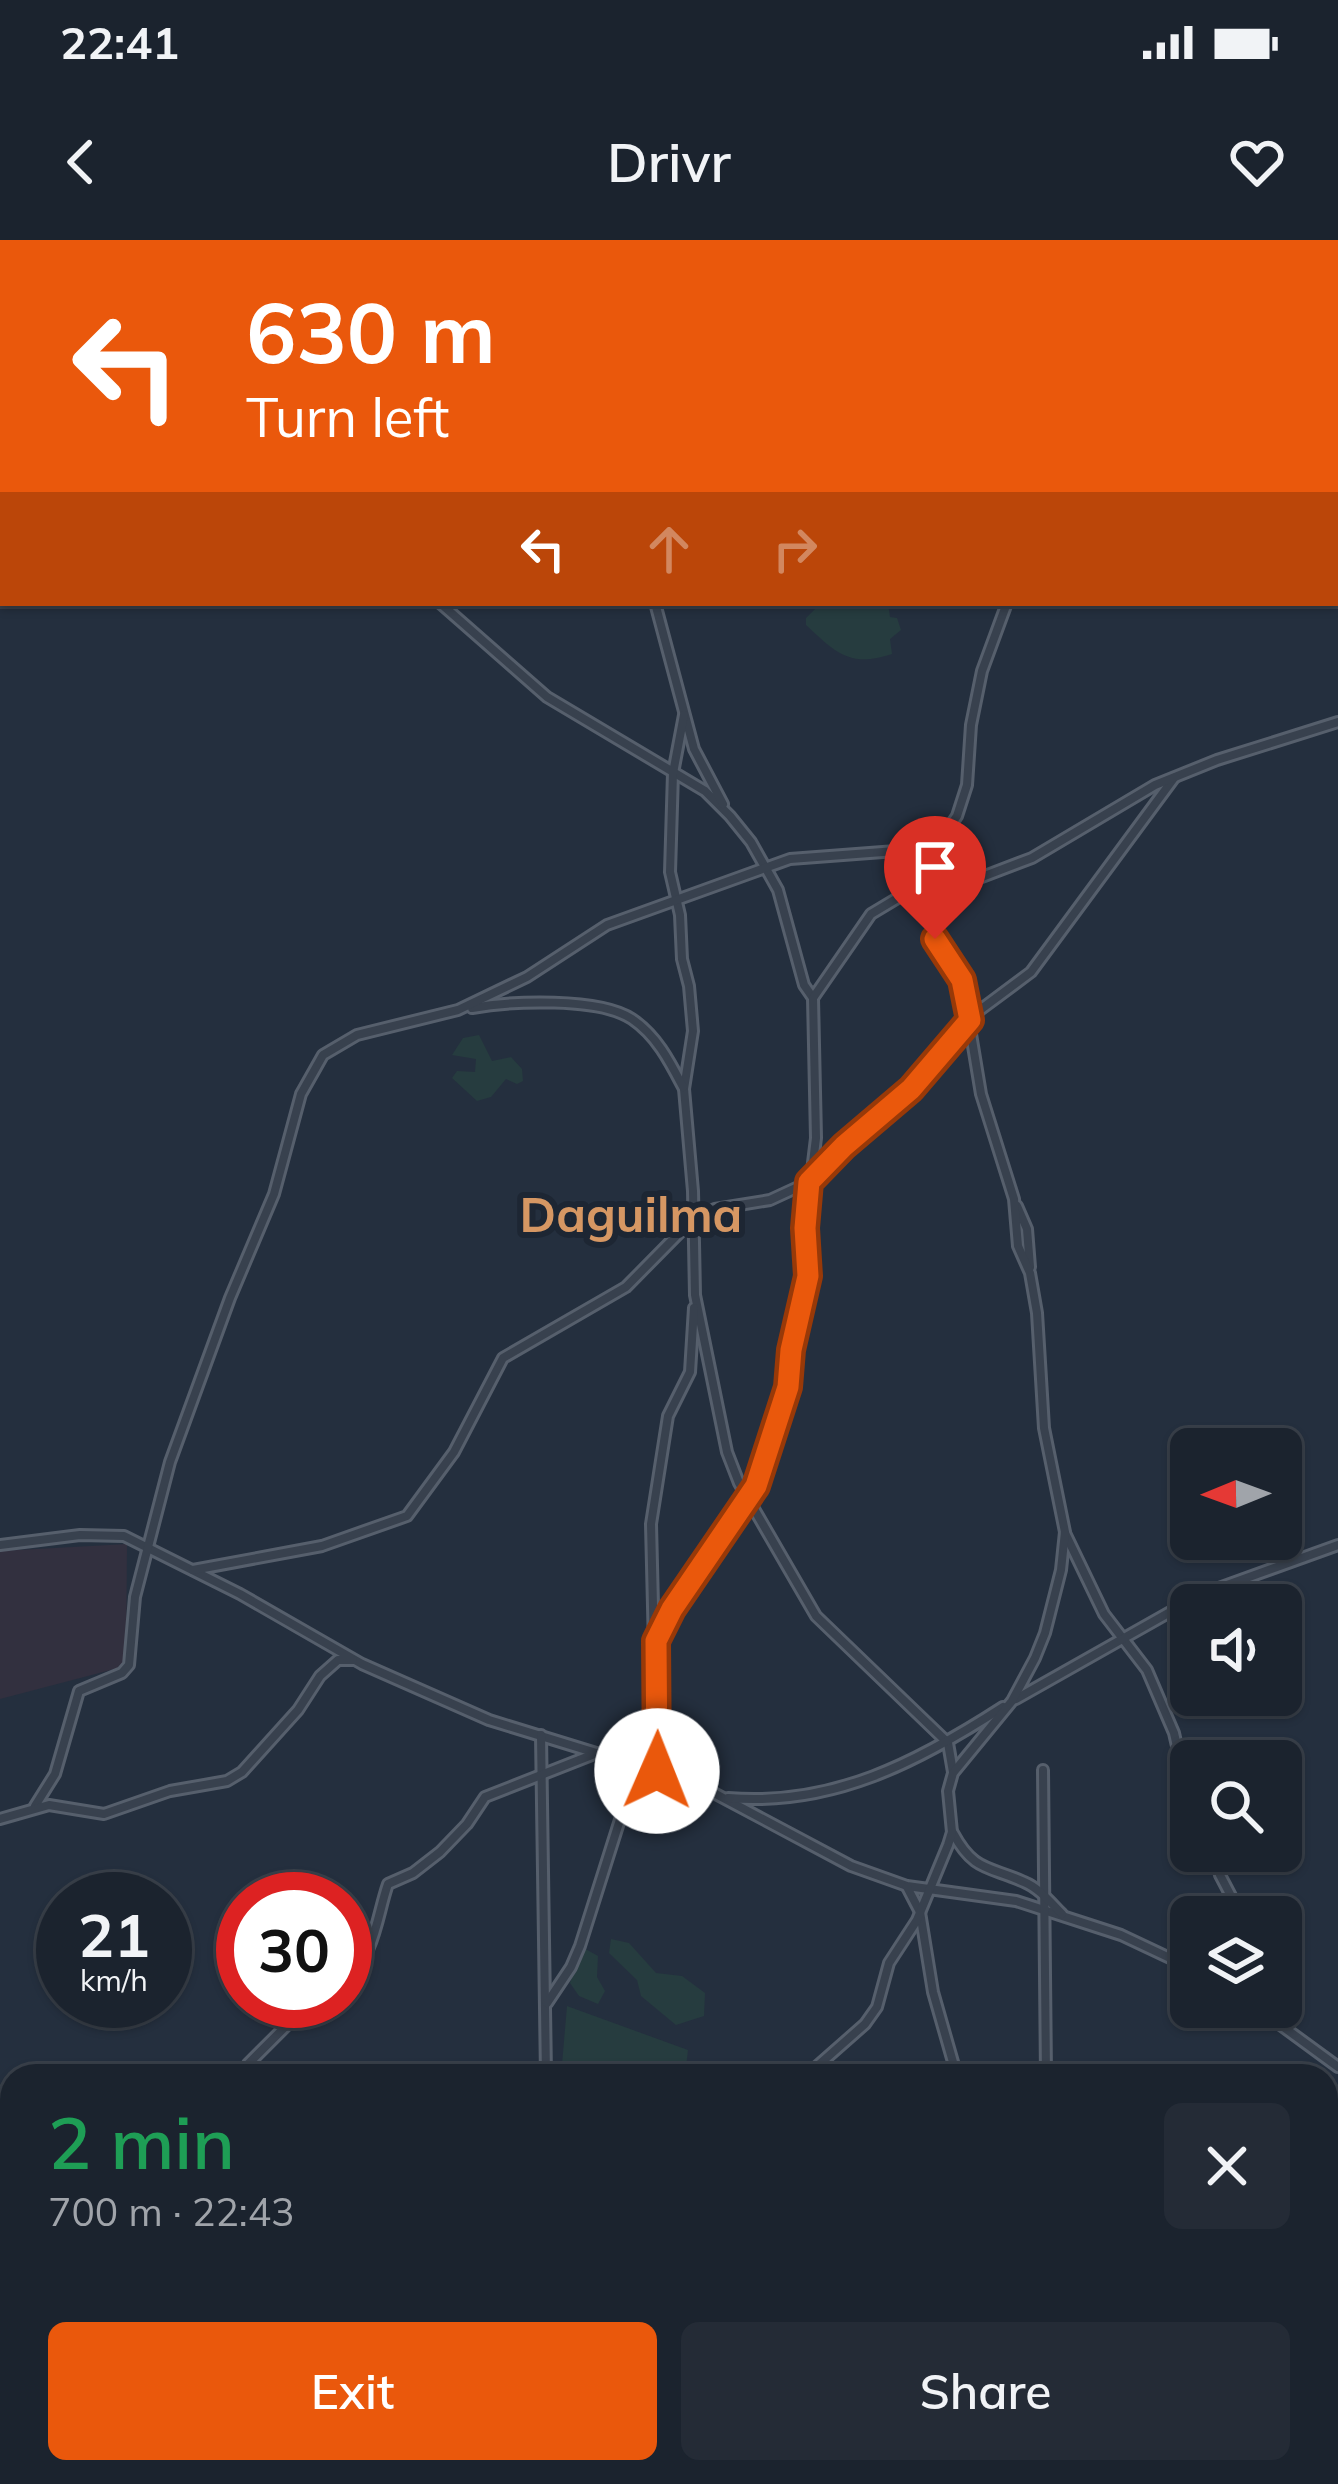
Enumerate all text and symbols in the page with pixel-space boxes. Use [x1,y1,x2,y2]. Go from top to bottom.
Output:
text: 22:41 [60,14,179,70]
text: Drivr [607,128,731,196]
icon: back [48,129,114,195]
icon: heart [1224,129,1290,195]
text: 630 m [246,279,496,384]
icon: left [48,288,204,444]
text: Turn left [246,383,449,451]
icon: left [510,516,576,582]
icon: ahead [636,516,702,582]
icon: right [762,516,828,582]
pin [884,816,986,939]
icon: arrive [902,834,968,900]
district label: Daguilma [520,1184,742,1244]
north arrow [1170,1428,1302,1560]
map controls [1170,1428,1302,2028]
button: sound [1170,1584,1302,1716]
position arrow [594,1708,720,1834]
button: search [1170,1740,1302,1872]
speed limit sign: 30 [216,1872,372,2028]
button: layers [1170,1896,1302,2028]
text: 21 [78,1897,150,1972]
text: km/h [80,1961,148,1999]
text: 2 min [48,2097,235,2187]
button: close [1164,2103,1290,2229]
text: 700 m · 22:43 [48,2187,294,2236]
button: Exit [48,2322,657,2460]
button: Share [681,2322,1290,2460]

